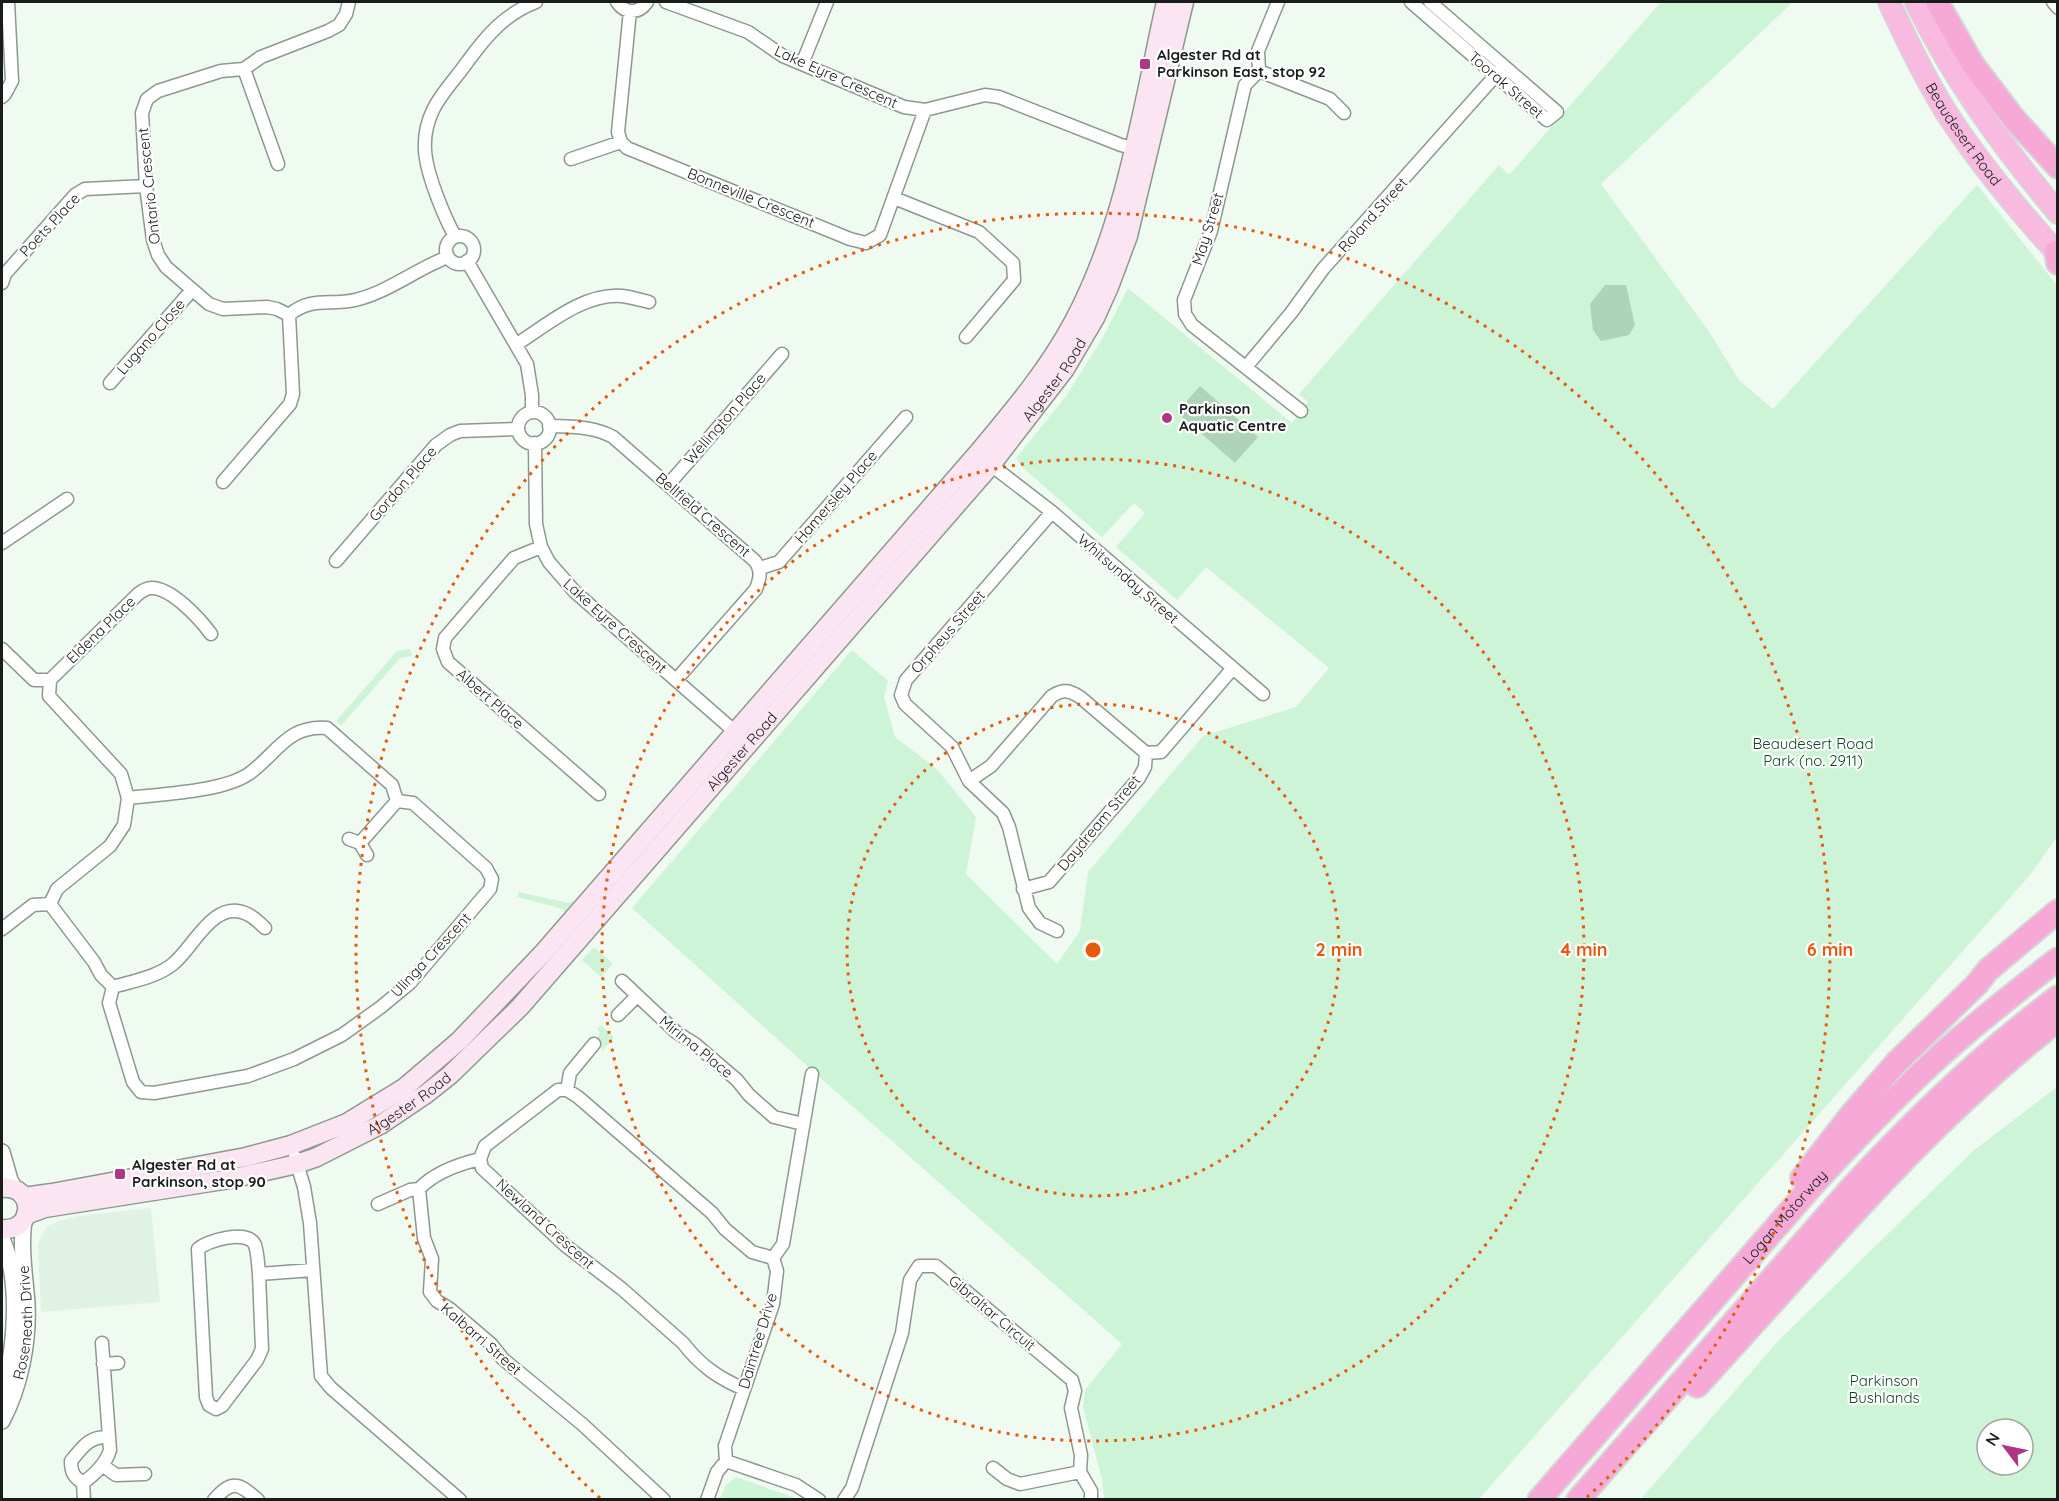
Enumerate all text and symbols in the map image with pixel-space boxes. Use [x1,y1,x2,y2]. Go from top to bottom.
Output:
street label: Lake Eyre Crescent [772,41,901,112]
place label: Algester Rd at Parkinson East, stop 92 [1157,45,1326,81]
street label: Toorak Street [1465,47,1548,122]
marker: Algester Rd at Parkinson East, stop 92 [1138,57,1152,71]
street label: Beaudesert Road [1922,79,2006,189]
street label: Ontario Crescent [133,127,164,245]
street label: Bonneville Crescent [685,163,818,232]
street label: Roland Street [1334,173,1411,256]
street label: Poets Place [15,189,84,261]
street label: May Street [1187,190,1228,268]
street label: Lugano Close [113,295,189,378]
street label: Algester Road [1018,334,1090,425]
street label: Wellington Place [680,369,770,468]
place label: Parkinson Aquatic Centre [1179,399,1286,435]
marker: Parkinson Aquatic Centre [1160,411,1174,425]
street label: Gordon Place [365,442,440,525]
street label: Hamersley Place [790,446,881,547]
street label: Bellfield Crescent [652,468,755,561]
street label: Whitsunday Street [1074,530,1183,628]
street label: Lake Eyre Crescent [560,574,671,677]
street label: Orpheus Street [906,586,989,677]
street label: Eldena Place [62,592,139,667]
street label: Albert Place [453,664,528,733]
street label: Algester Road [702,708,781,795]
park label: Beaudesert Road Park (no. 2911) [1752,734,1874,770]
street label: Daydream Street [1053,771,1144,874]
street label: Ulinga Crescent [386,908,475,1001]
text: 2 min [1316,938,1362,961]
text: 4 min [1560,938,1608,961]
text: 6 min [1807,938,1853,961]
centre of rings [1083,940,1103,960]
street label: Mirima Place [656,1011,737,1082]
street label: Algester Road [364,1068,455,1139]
place label: Algester Rd at Parkinson, stop 90 [132,1155,266,1191]
street label: Logan Motorway [1738,1166,1831,1268]
marker: Algester Rd at Parkinson, stop 90 [113,1167,127,1181]
street label: Newland Crescent [492,1174,598,1273]
street label: Roseneath Drive [9,1265,36,1382]
street label: Gibraltar Circuit [945,1271,1040,1355]
street label: Daintree Drive [734,1291,781,1391]
street label: Kalbarri Street [437,1298,526,1379]
park label: Parkinson Bushlands [1848,1371,1920,1407]
north arrow [1975,1417,2035,1477]
text: N [1981,1429,2004,1449]

